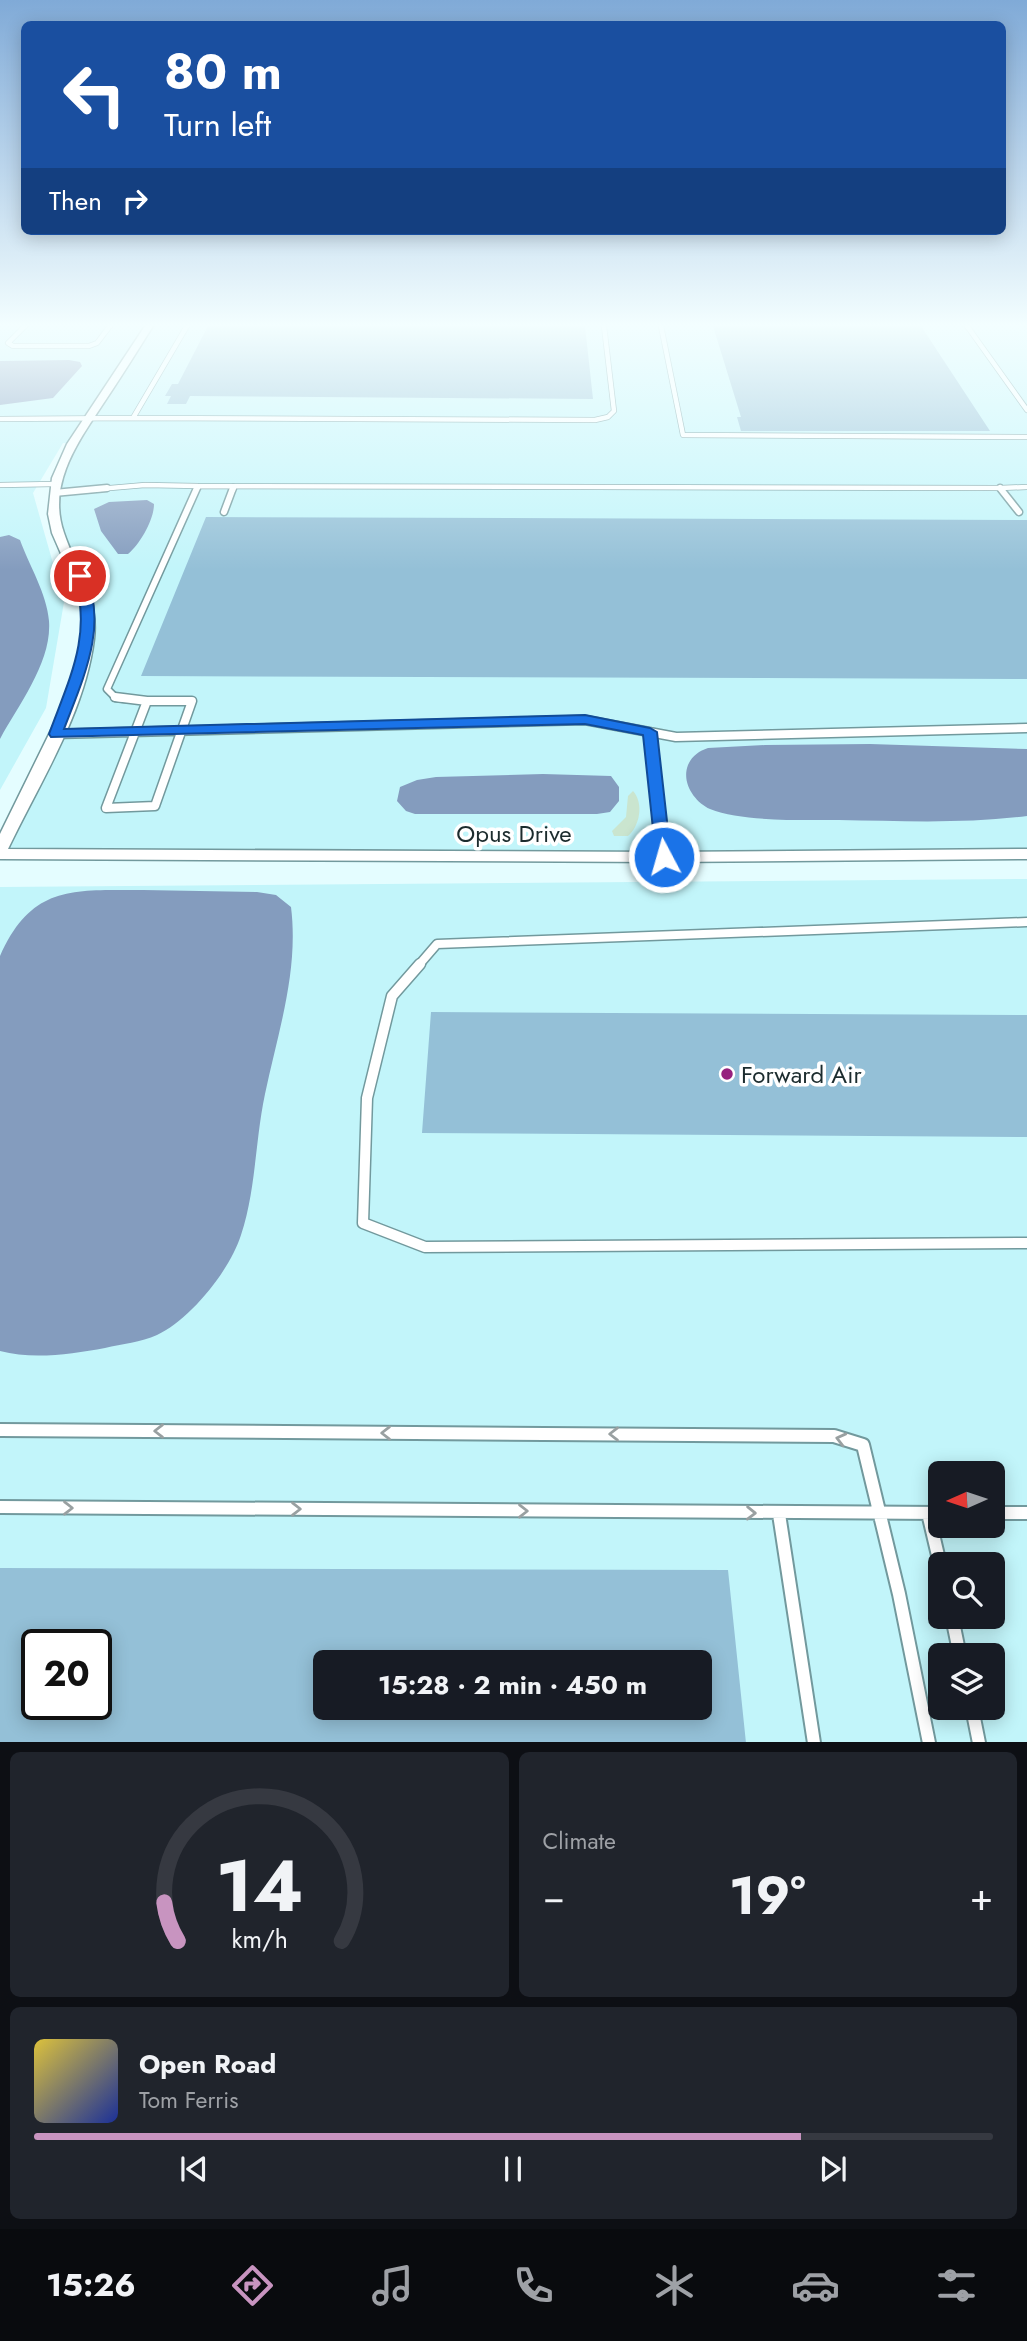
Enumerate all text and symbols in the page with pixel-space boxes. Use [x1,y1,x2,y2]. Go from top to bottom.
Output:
text: 80 m [164,37,282,107]
icon: left [49,49,140,140]
text: Turn left [164,102,271,148]
text: Then [49,182,102,220]
icon: right [116,182,154,220]
pin [50,546,110,606]
icon: arrive [61,557,99,595]
street label: Opus Drive [456,816,572,851]
position arrow [627,820,701,894]
place label: Forward Air [741,1057,862,1092]
marker: Forward Air [719,1066,735,1082]
one-way arrow [153,1423,163,1439]
one-way arrow [380,1425,391,1440]
one-way arrow [608,1426,618,1442]
one-way arrow [835,1433,847,1447]
north arrow [928,1461,1004,1538]
map controls [928,1461,1005,1720]
one-way arrow [63,1500,74,1516]
one-way arrow [291,1501,301,1517]
one-way arrow [518,1503,529,1518]
one-way arrow [746,1505,756,1521]
button: search [928,1552,1005,1629]
speed limit sign: 20 [21,1629,112,1720]
button: layers [928,1643,1005,1720]
text: 15:28 · 2 min · 450 m [378,1666,647,1704]
text: Climate [543,1824,616,1858]
text: 14 [215,1833,303,1938]
text: 19° [729,1858,806,1934]
text: − [543,1869,565,1924]
text: + [970,1869,993,1924]
text: km/h [231,1920,288,1956]
text: Open Road [139,2045,276,2083]
text: Tom Ferris [139,2083,238,2117]
icon: previous [175,2150,213,2188]
icon: pause [494,2150,532,2188]
icon: next [814,2150,852,2188]
icon: directions [228,2261,277,2310]
icon: music [368,2261,417,2310]
icon: phone [509,2261,558,2310]
icon: climate [650,2261,699,2310]
icon: car [791,2261,840,2310]
icon: filters [932,2261,981,2310]
text: 15:26 [46,2262,136,2308]

